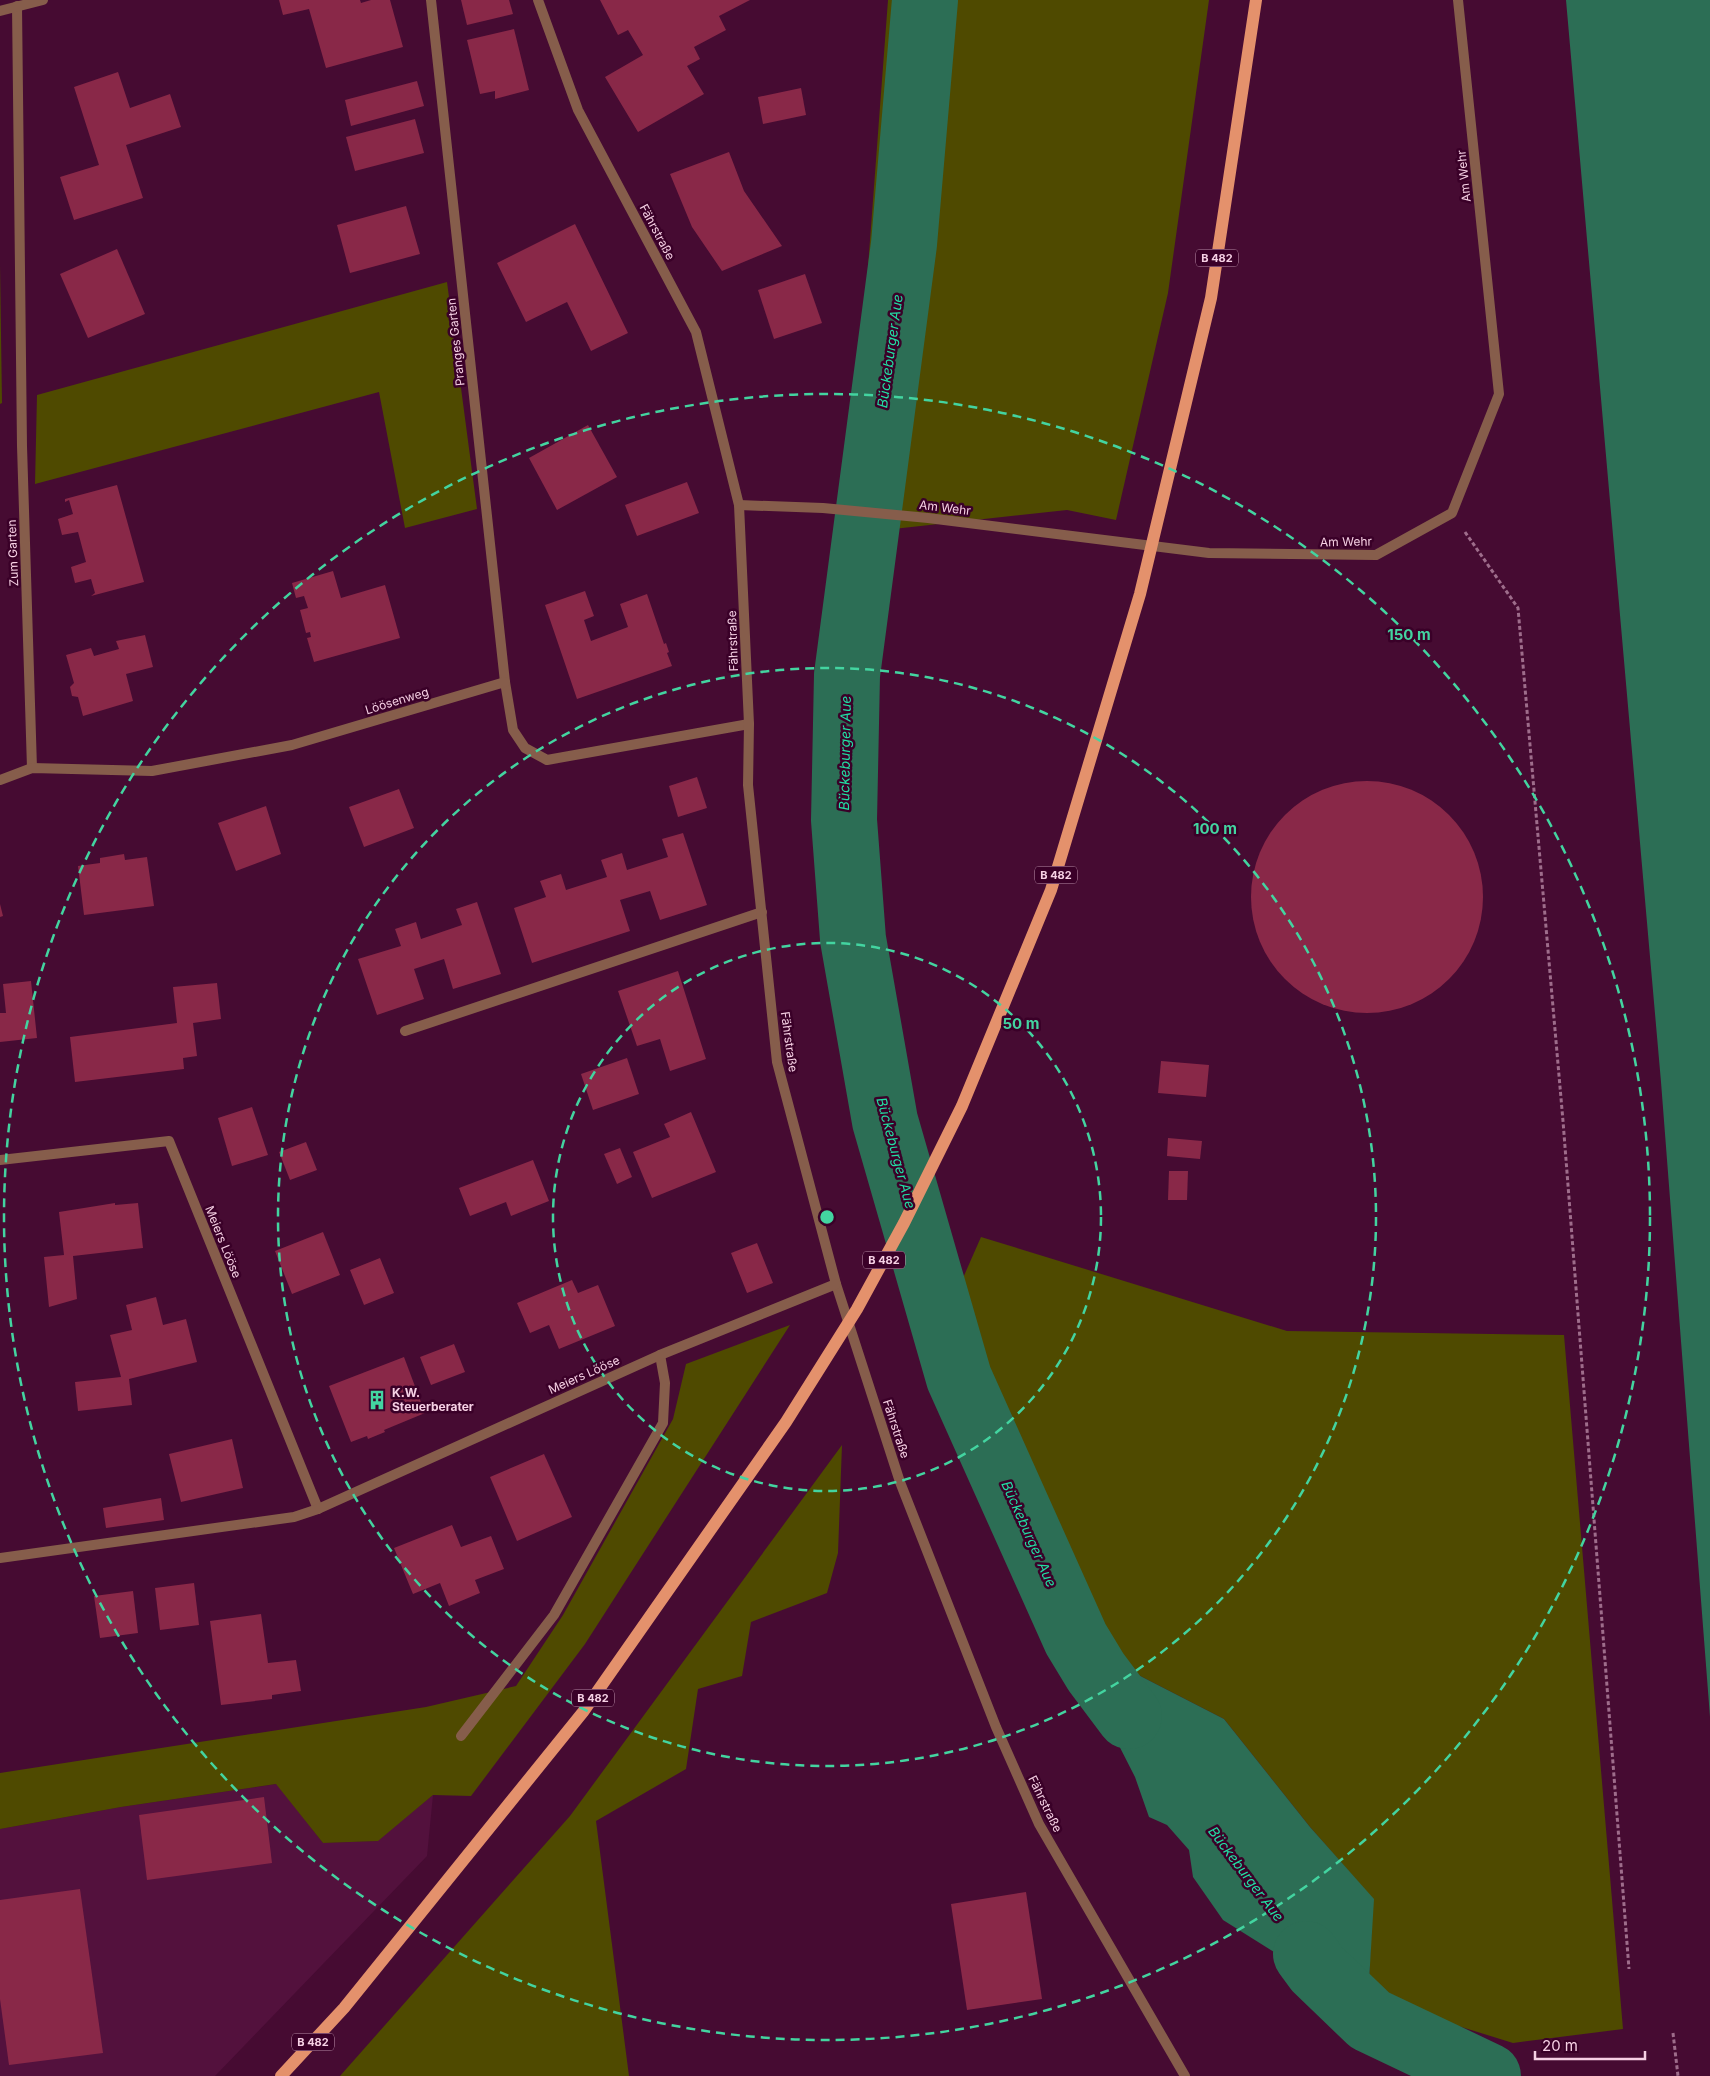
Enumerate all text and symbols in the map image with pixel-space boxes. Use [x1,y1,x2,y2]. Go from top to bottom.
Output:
street label: Am Wehr [1453,149,1474,203]
street label: Fährstraße [636,201,678,262]
road number: B 482 [1196,250,1238,266]
water label: Bückeburger Aue [873,293,906,409]
street label: Pranges Garten [443,297,468,387]
street label: Am Wehr [918,497,972,518]
street label: Zum Garten [4,519,21,587]
street label: Am Wehr [1320,534,1373,549]
street label: Fährstraße [724,610,741,672]
text: 150 m [1387,625,1431,644]
street label: Löösenweg [363,684,430,717]
water label: Bückeburger Aue [835,696,854,810]
text: 100 m [1193,819,1237,838]
road number: B 482 [1035,866,1077,884]
street label: Fährstraße [778,1011,801,1073]
text: 50 m [1003,1014,1039,1033]
water label: Bückeburger Aue [873,1095,920,1210]
street label: Meiers Lööse [202,1204,245,1280]
centre of rings [818,1208,836,1226]
road number: B 482 [863,1252,905,1268]
street label: Meiers Lööse [546,1352,622,1397]
place label: K.W. Steuerberater [392,1385,474,1414]
building icon: K.W. Steuerberater [366,1389,388,1411]
street label: Fährstraße [880,1397,913,1460]
water label: Bückeburger Aue [998,1478,1061,1590]
road number: B 482 [572,1690,614,1706]
street label: Fährstraße [1025,1773,1066,1835]
water label: Bückeburger Aue [1205,1823,1288,1925]
scale bar [1535,2028,1645,2060]
road number: B 482 [292,2034,334,2050]
text: 20 m [1542,2036,1578,2055]

